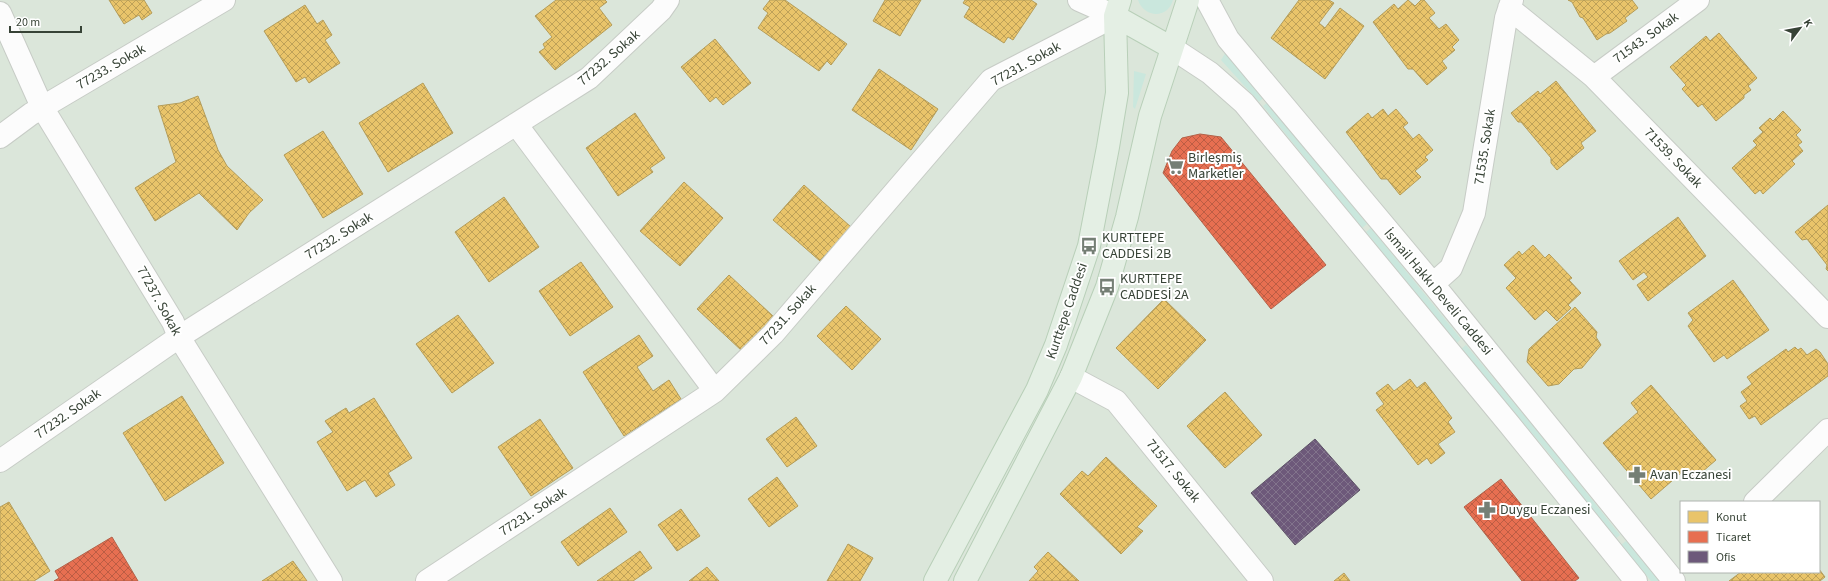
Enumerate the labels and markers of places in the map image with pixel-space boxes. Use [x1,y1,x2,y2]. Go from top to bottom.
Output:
place label: Birleşmiş Marketler [1188,148,1244,184]
supermarket icon: Birleşmiş Marketler [1165,156,1185,176]
place label: KURTTEPE CADDESİ 2B [1102,228,1171,264]
bus stop icon: KURTTEPE CADDESİ 2B [1079,236,1099,256]
place label: KURTTEPE CADDESİ 2A [1120,269,1189,305]
bus stop icon: KURTTEPE CADDESİ 2A [1097,277,1117,297]
pharmacy icon: Avan Eczanesi [1627,465,1647,485]
place label: Avan Eczanesi [1650,465,1732,485]
pharmacy icon: Duygu Eczanesi [1477,500,1497,520]
place label: Duygu Eczanesi [1500,500,1590,520]

